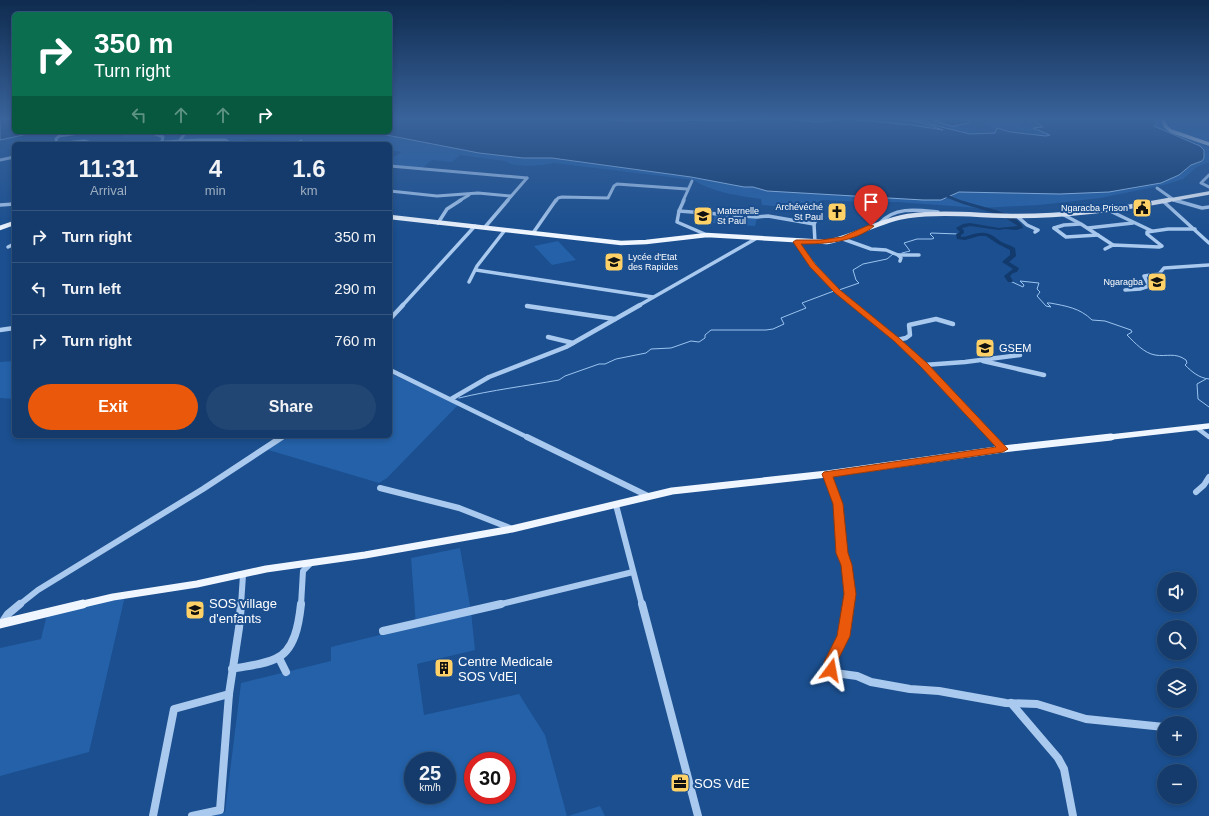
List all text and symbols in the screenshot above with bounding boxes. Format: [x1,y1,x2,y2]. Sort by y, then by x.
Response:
icon: right [28,28,80,80]
text: 350 m [94,28,173,59]
text: Turn right [94,61,170,81]
icon: left [128,104,150,126]
icon: ahead [170,104,192,126]
icon: ahead [212,104,234,126]
icon: right [254,104,276,126]
text: 11:31 [78,155,138,182]
text: 4 [209,155,222,182]
text: 1.6 [292,155,326,182]
text: Arrival [90,183,127,198]
text: min [205,183,226,198]
text: km [300,183,318,198]
pin [854,185,888,226]
icon: arrive [860,191,882,213]
public building icon: Ngaracba Prison [1131,197,1153,219]
church icon: Archévéché St Paul [826,201,848,223]
place label: Archévéché St Paul [775,202,823,222]
place label: Ngaracba Prison [1061,203,1128,213]
school or university icon: Maternelle St Paul [692,205,714,227]
place label: Maternelle St Paul [717,206,759,226]
icon: right [28,226,50,248]
text: Turn right [62,228,132,245]
text: 350 m [334,228,376,245]
school or university icon: Lycée d'Etat des Rapides [603,251,625,273]
place label: Lycée d'Etat des Rapides [628,252,679,272]
school or university icon: Ngaragba [1146,271,1168,293]
place label: Ngaragba [1103,277,1143,287]
icon: left [28,278,50,300]
text: Turn left [62,280,121,297]
text: 290 m [334,280,376,297]
icon: right [28,330,50,352]
text: Turn right [62,332,132,349]
text: 760 m [334,332,376,349]
school or university icon: GSEM [974,337,996,359]
place label: GSEM [999,342,1031,354]
button: Exit [28,384,198,430]
button: Share [206,384,376,430]
map controls [1157,572,1197,804]
button: sound [1157,572,1197,612]
place label: SOS village d'enfants [209,596,277,626]
school or university icon: SOS village d'enfants [184,599,206,621]
button: search [1157,620,1197,660]
position arrow [810,649,852,691]
place label: Centre Medicale SOS VdE| [458,654,553,684]
building icon: Centre Medicale SOS VdE| [433,657,455,679]
button: layers [1157,668,1197,708]
button: + [1157,716,1197,756]
speed limit sign: 30 [464,752,516,804]
text: 25 [419,762,441,784]
button: − [1157,764,1197,804]
office icon: SOS VdE [669,772,691,794]
place label: SOS VdE [694,776,750,791]
text: km/h [419,782,441,793]

